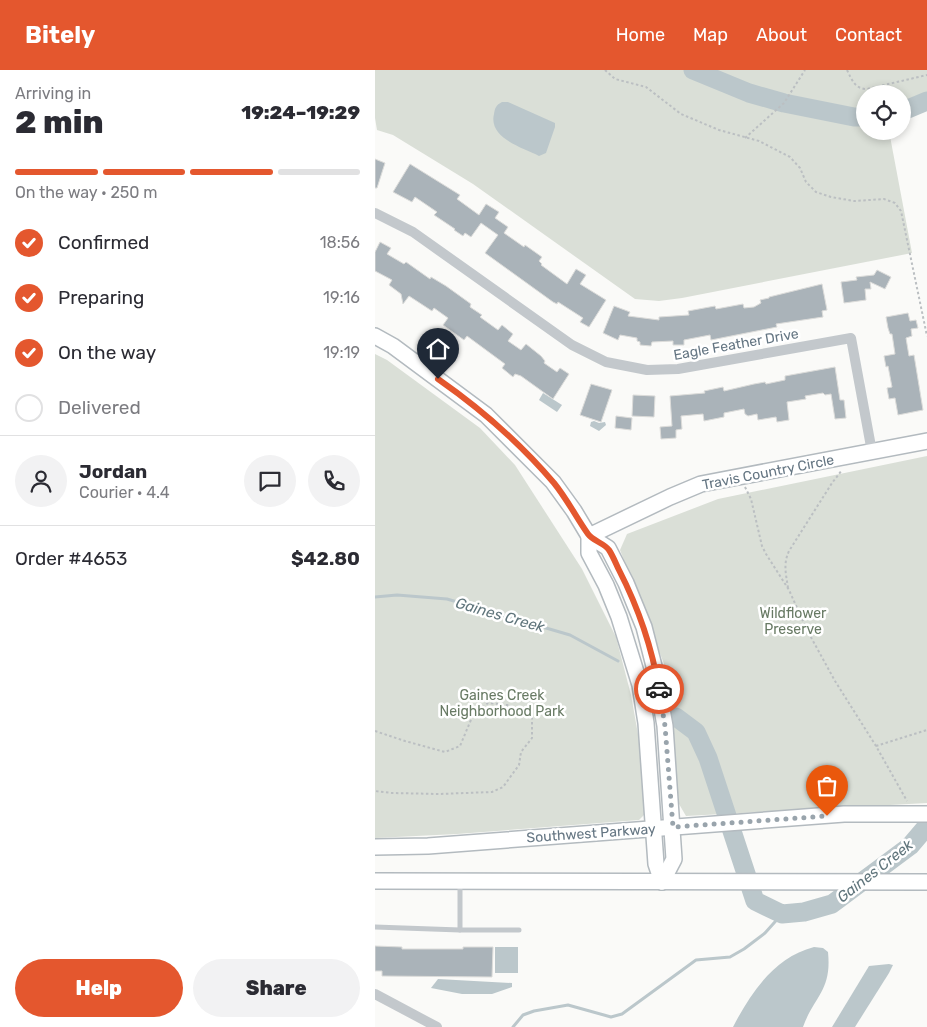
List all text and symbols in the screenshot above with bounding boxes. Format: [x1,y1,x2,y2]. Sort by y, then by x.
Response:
text: Bitely [25,21,95,49]
text: Home [616,24,665,46]
text: Map [693,24,728,46]
text: About [756,24,807,46]
text: Contact [835,24,902,46]
text: Arriving in [15,84,91,103]
map controls [856,85,911,140]
button: locate [856,85,911,140]
text: 19:24–19:29 [241,101,360,124]
text: 2 min [15,103,104,141]
text: On the way · 250 m [15,183,158,202]
icon: check [15,229,43,257]
text: Confirmed [58,231,149,254]
text: 18:56 [320,233,360,252]
icon: check [15,284,43,312]
text: Preparing [58,286,144,309]
text: 19:16 [323,288,360,307]
street label: Eagle Feather Drive [672,325,800,364]
pin [417,328,459,379]
icon: home [424,335,452,363]
icon: check [15,339,43,367]
text: On the way [58,341,156,364]
text: 19:19 [323,343,360,362]
text: Delivered [58,396,141,419]
street label: Travis Country Circle [701,451,836,494]
button: person [15,455,67,507]
button: chat [244,455,296,507]
button: phone [308,455,360,507]
text: Jordan [79,460,147,483]
text: Courier · 4.4 [79,483,170,502]
text: Order #4653 [15,547,127,570]
text: $42.80 [291,547,360,570]
water label: Gaines Creek [453,594,547,636]
park label: Wildflower Preserve [760,605,827,638]
courier [634,664,684,714]
icon: car [645,675,673,703]
park label: Gaines Creek Neighborhood Park [439,687,565,720]
pin [806,765,848,816]
icon: bag [813,772,841,800]
street label: Southwest Parkway [526,820,656,846]
water label: Gaines Creek [833,836,917,906]
button: Help [15,959,183,1017]
button: Share [193,959,360,1017]

